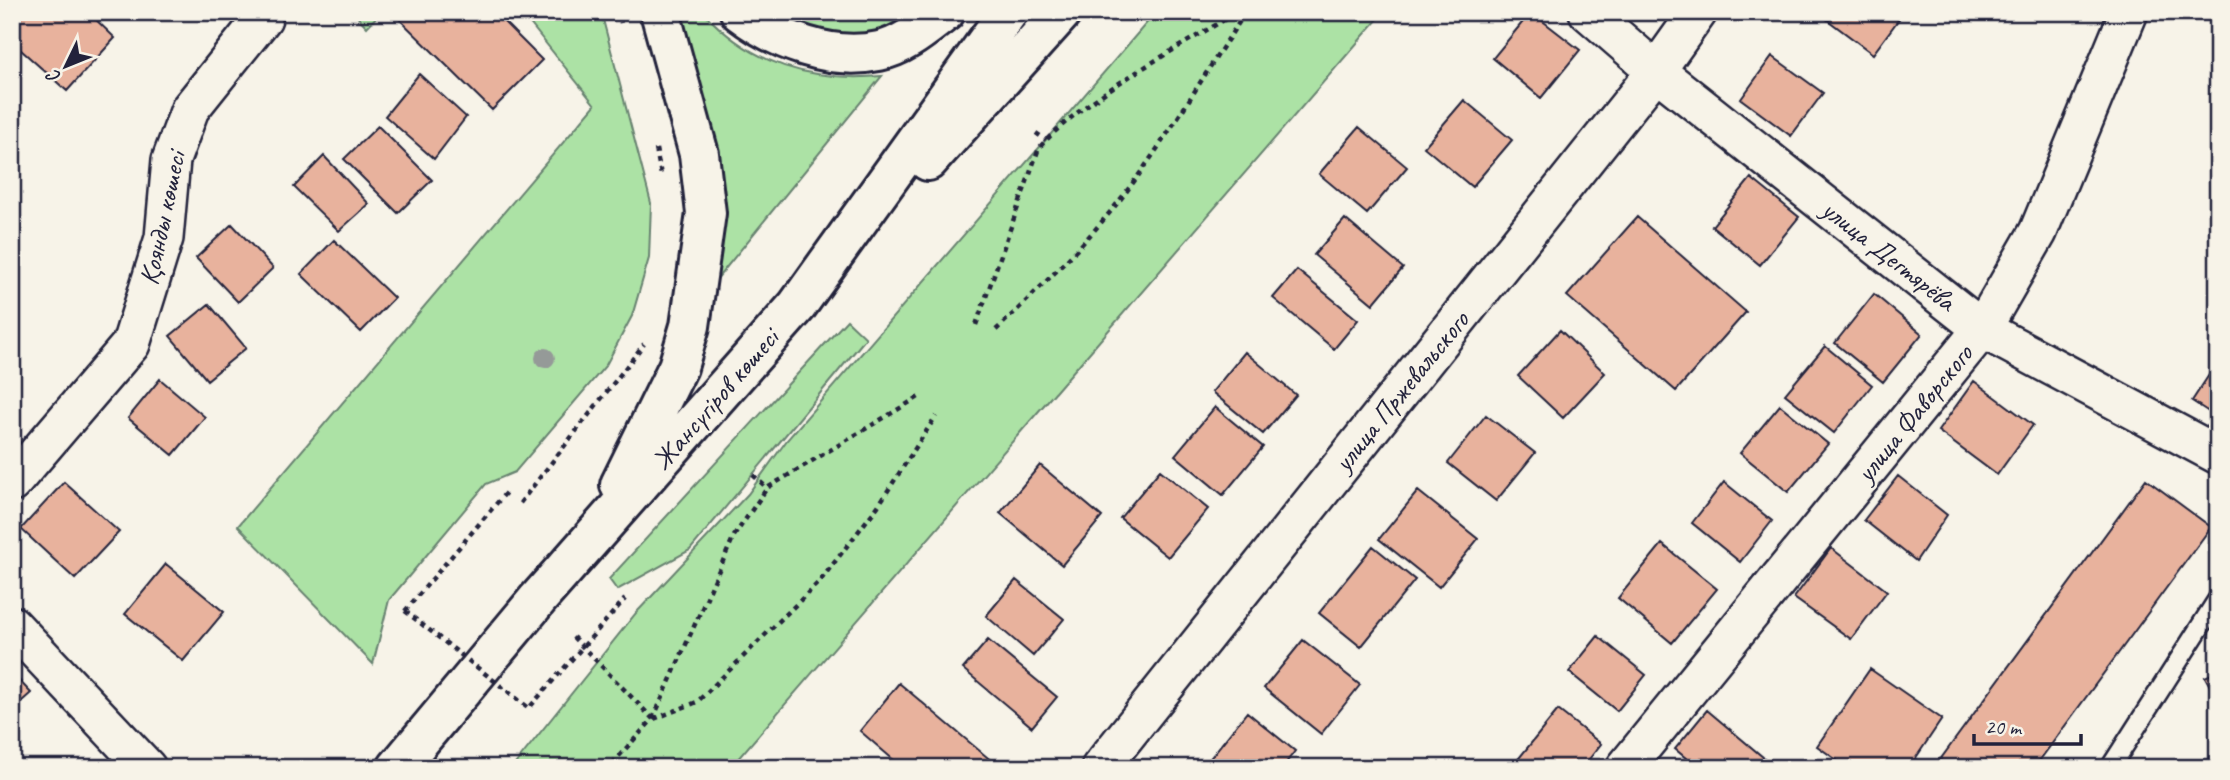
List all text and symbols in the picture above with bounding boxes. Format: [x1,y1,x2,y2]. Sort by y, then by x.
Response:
north arrow [32,32,102,102]
text: С [41,63,66,89]
street label: Қоянды көшесі [131,144,194,288]
street label: улица Дегтярёва [1813,191,1964,319]
street label: улица Пржевальского [1324,302,1478,480]
street label: Жансүгіров көшесі [644,318,788,477]
street label: улица Фаворского [1847,335,1982,491]
scale bar [1974,703,2081,747]
text: 20 m [1985,714,2023,740]

